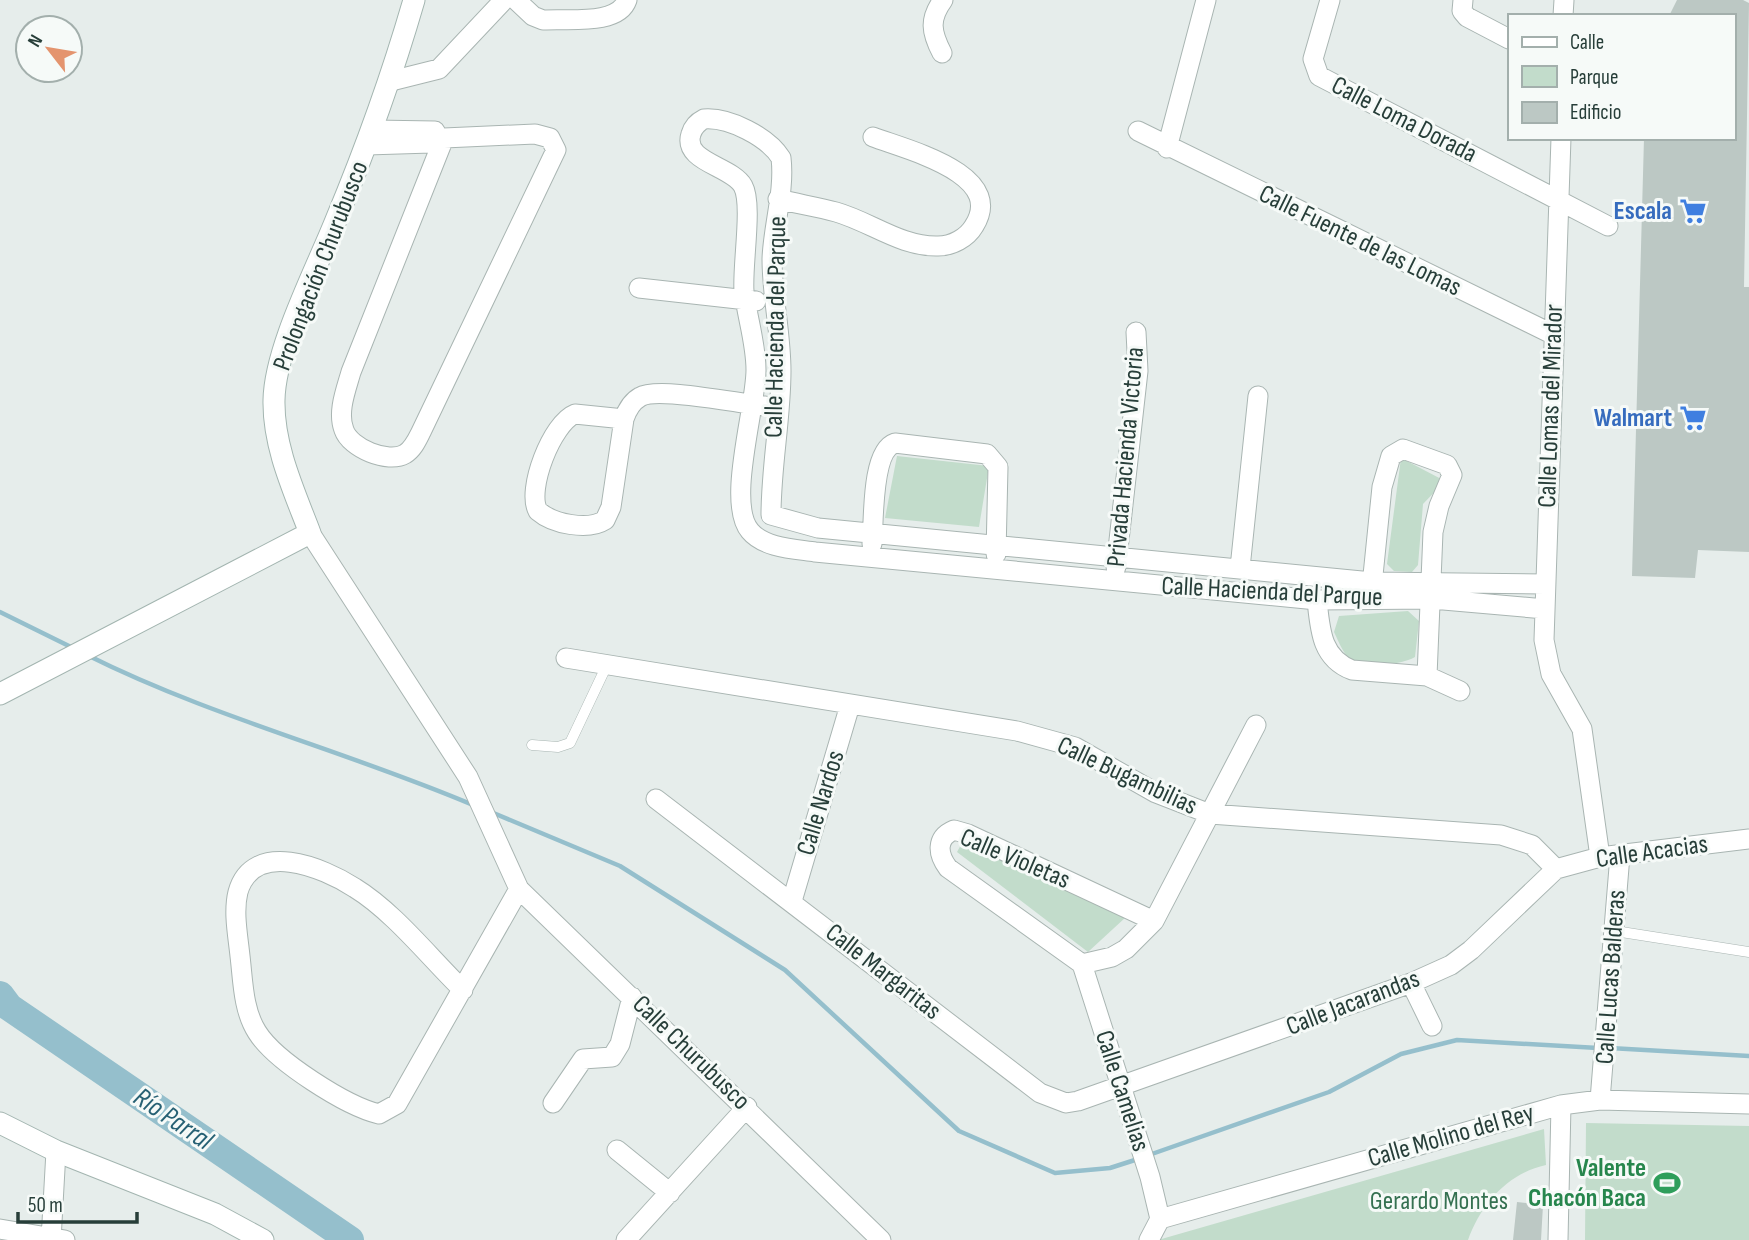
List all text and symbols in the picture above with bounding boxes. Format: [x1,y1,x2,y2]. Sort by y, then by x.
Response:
north arrow [14,14,84,84]
legend [1508,14,1735,140]
text: Calle [1570,30,1604,55]
text: N [23,31,48,51]
text: Parque [1570,65,1618,90]
street label: Calle Loma Dorada [1326,70,1482,170]
text: Edificio [1570,100,1621,125]
street label: Prolongación Churubusco [267,157,375,375]
street label: Calle Fuente de las Lomas [1254,179,1466,303]
place label: Escala [1613,196,1672,227]
supermarket icon: Escala [1678,196,1708,226]
street label: Calle Hacienda del Parque [759,216,793,438]
street label: Calle Lomas del Mirador [1532,303,1570,508]
street label: Privada Hacienda Victoria [1101,346,1151,568]
place label: Walmart [1594,403,1672,434]
supermarket icon: Walmart [1678,403,1708,433]
street label: Calle Hacienda del Parque [1161,571,1383,613]
street label: Calle Bugambilias [1052,730,1202,822]
street label: Calle Nardos [790,747,852,859]
street label: Calle Violetas [955,822,1075,896]
street label: Calle Acacias [1594,829,1710,875]
street label: Calle Lucas Balderas [1589,889,1633,1065]
street label: Calle Margaritas [819,917,947,1027]
street label: Calle Jacarandas [1282,963,1424,1043]
street label: Calle Churubusco [626,989,756,1117]
street label: Calle Camelias [1088,1027,1156,1155]
water label: Río Parral [127,1081,220,1158]
street label: Calle Molino del Rey [1364,1098,1538,1174]
place label: Valente Chacón Baca [1528,1153,1646,1214]
sports icon: Valente Chacón Baca [1652,1168,1682,1198]
scale bar [18,1180,136,1224]
park label: Gerardo Montes [1370,1186,1508,1217]
text: 50 m [28,1193,63,1218]

